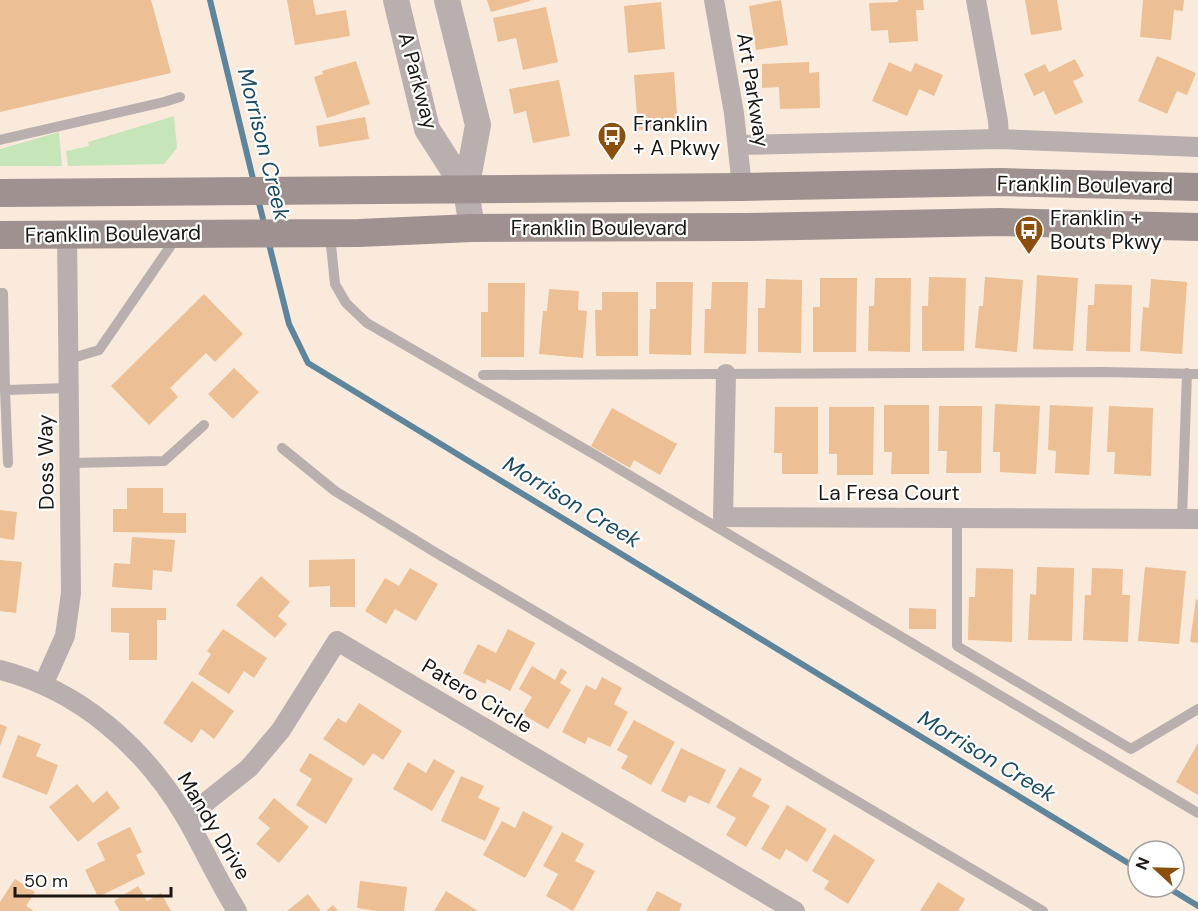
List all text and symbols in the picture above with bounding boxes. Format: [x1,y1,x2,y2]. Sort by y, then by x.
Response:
street label: A Parkway [392,29,444,133]
street label: Art Parkway [730,31,776,150]
water label: Morrison Creek [231,65,297,224]
place label: Franklin + A Pkwy [633,110,720,162]
bus stop icon: Franklin + A Pkwy [596,120,628,162]
street label: Franklin Boulevard [997,169,1173,201]
place label: Franklin + Bouts Pkwy [1050,204,1162,256]
street label: Franklin Boulevard [511,214,687,242]
bus stop icon: Franklin + Bouts Pkwy [1013,214,1045,256]
street label: Franklin Boulevard [25,218,201,250]
street label: Doss Way [31,414,61,510]
water label: Morrison Creek [498,449,647,555]
street label: La Fresa Court [818,479,960,507]
street label: Patero Circle [417,652,537,740]
water label: Morrison Creek [913,703,1062,809]
street label: Mandy Drive [171,767,257,885]
north arrow [1126,839,1186,899]
text: N [1131,854,1154,873]
scale bar [15,860,171,898]
text: 50 m [24,869,68,893]

